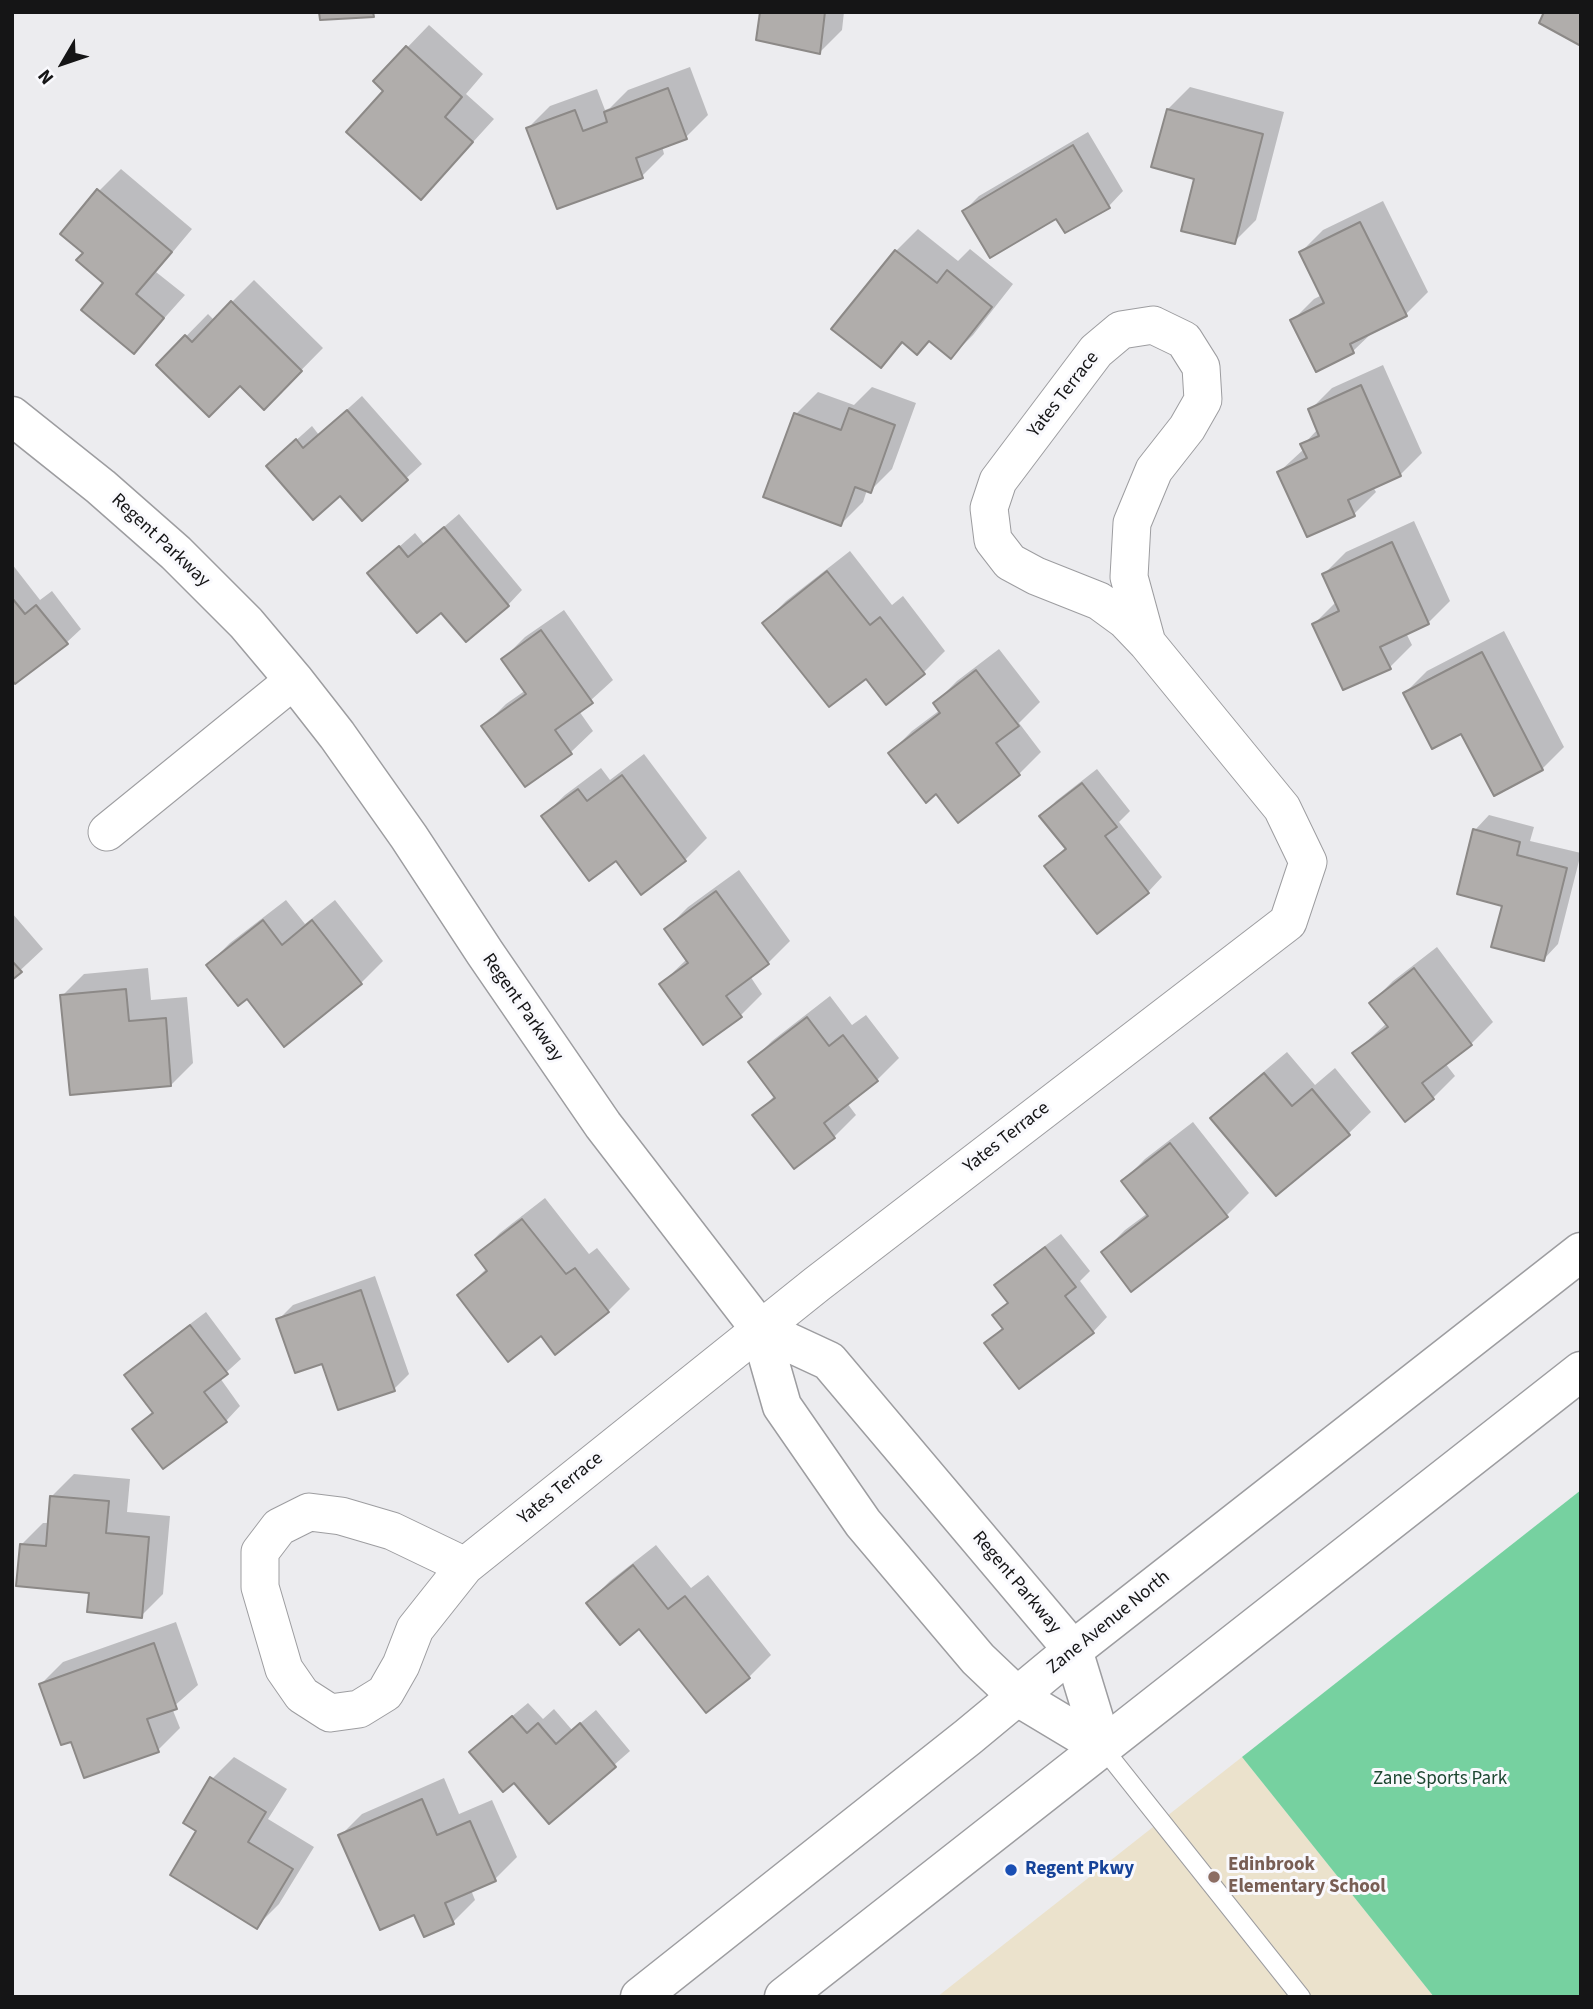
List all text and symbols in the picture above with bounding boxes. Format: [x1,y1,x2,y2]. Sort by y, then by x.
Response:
north arrow [28,28,98,98]
text: N [32,63,61,90]
street label: Yates Terrace [1023,347,1105,443]
street label: Regent Parkway [106,489,214,593]
street label: Regent Parkway [476,950,568,1066]
street label: Yates Terrace [959,1097,1055,1179]
street label: Yates Terrace [514,1448,608,1530]
street label: Regent Parkway [967,1527,1065,1639]
street label: Zane Avenue North [1043,1566,1175,1680]
park label: Zane Sports Park [1373,1769,1507,1791]
place label: Edinbrook Elementary School [1228,1855,1386,1899]
place label: Regent Pkwy [1025,1859,1134,1881]
marker: Regent Pkwy [1003,1862,1019,1878]
marker: Edinbrook Elementary School [1206,1869,1222,1885]

